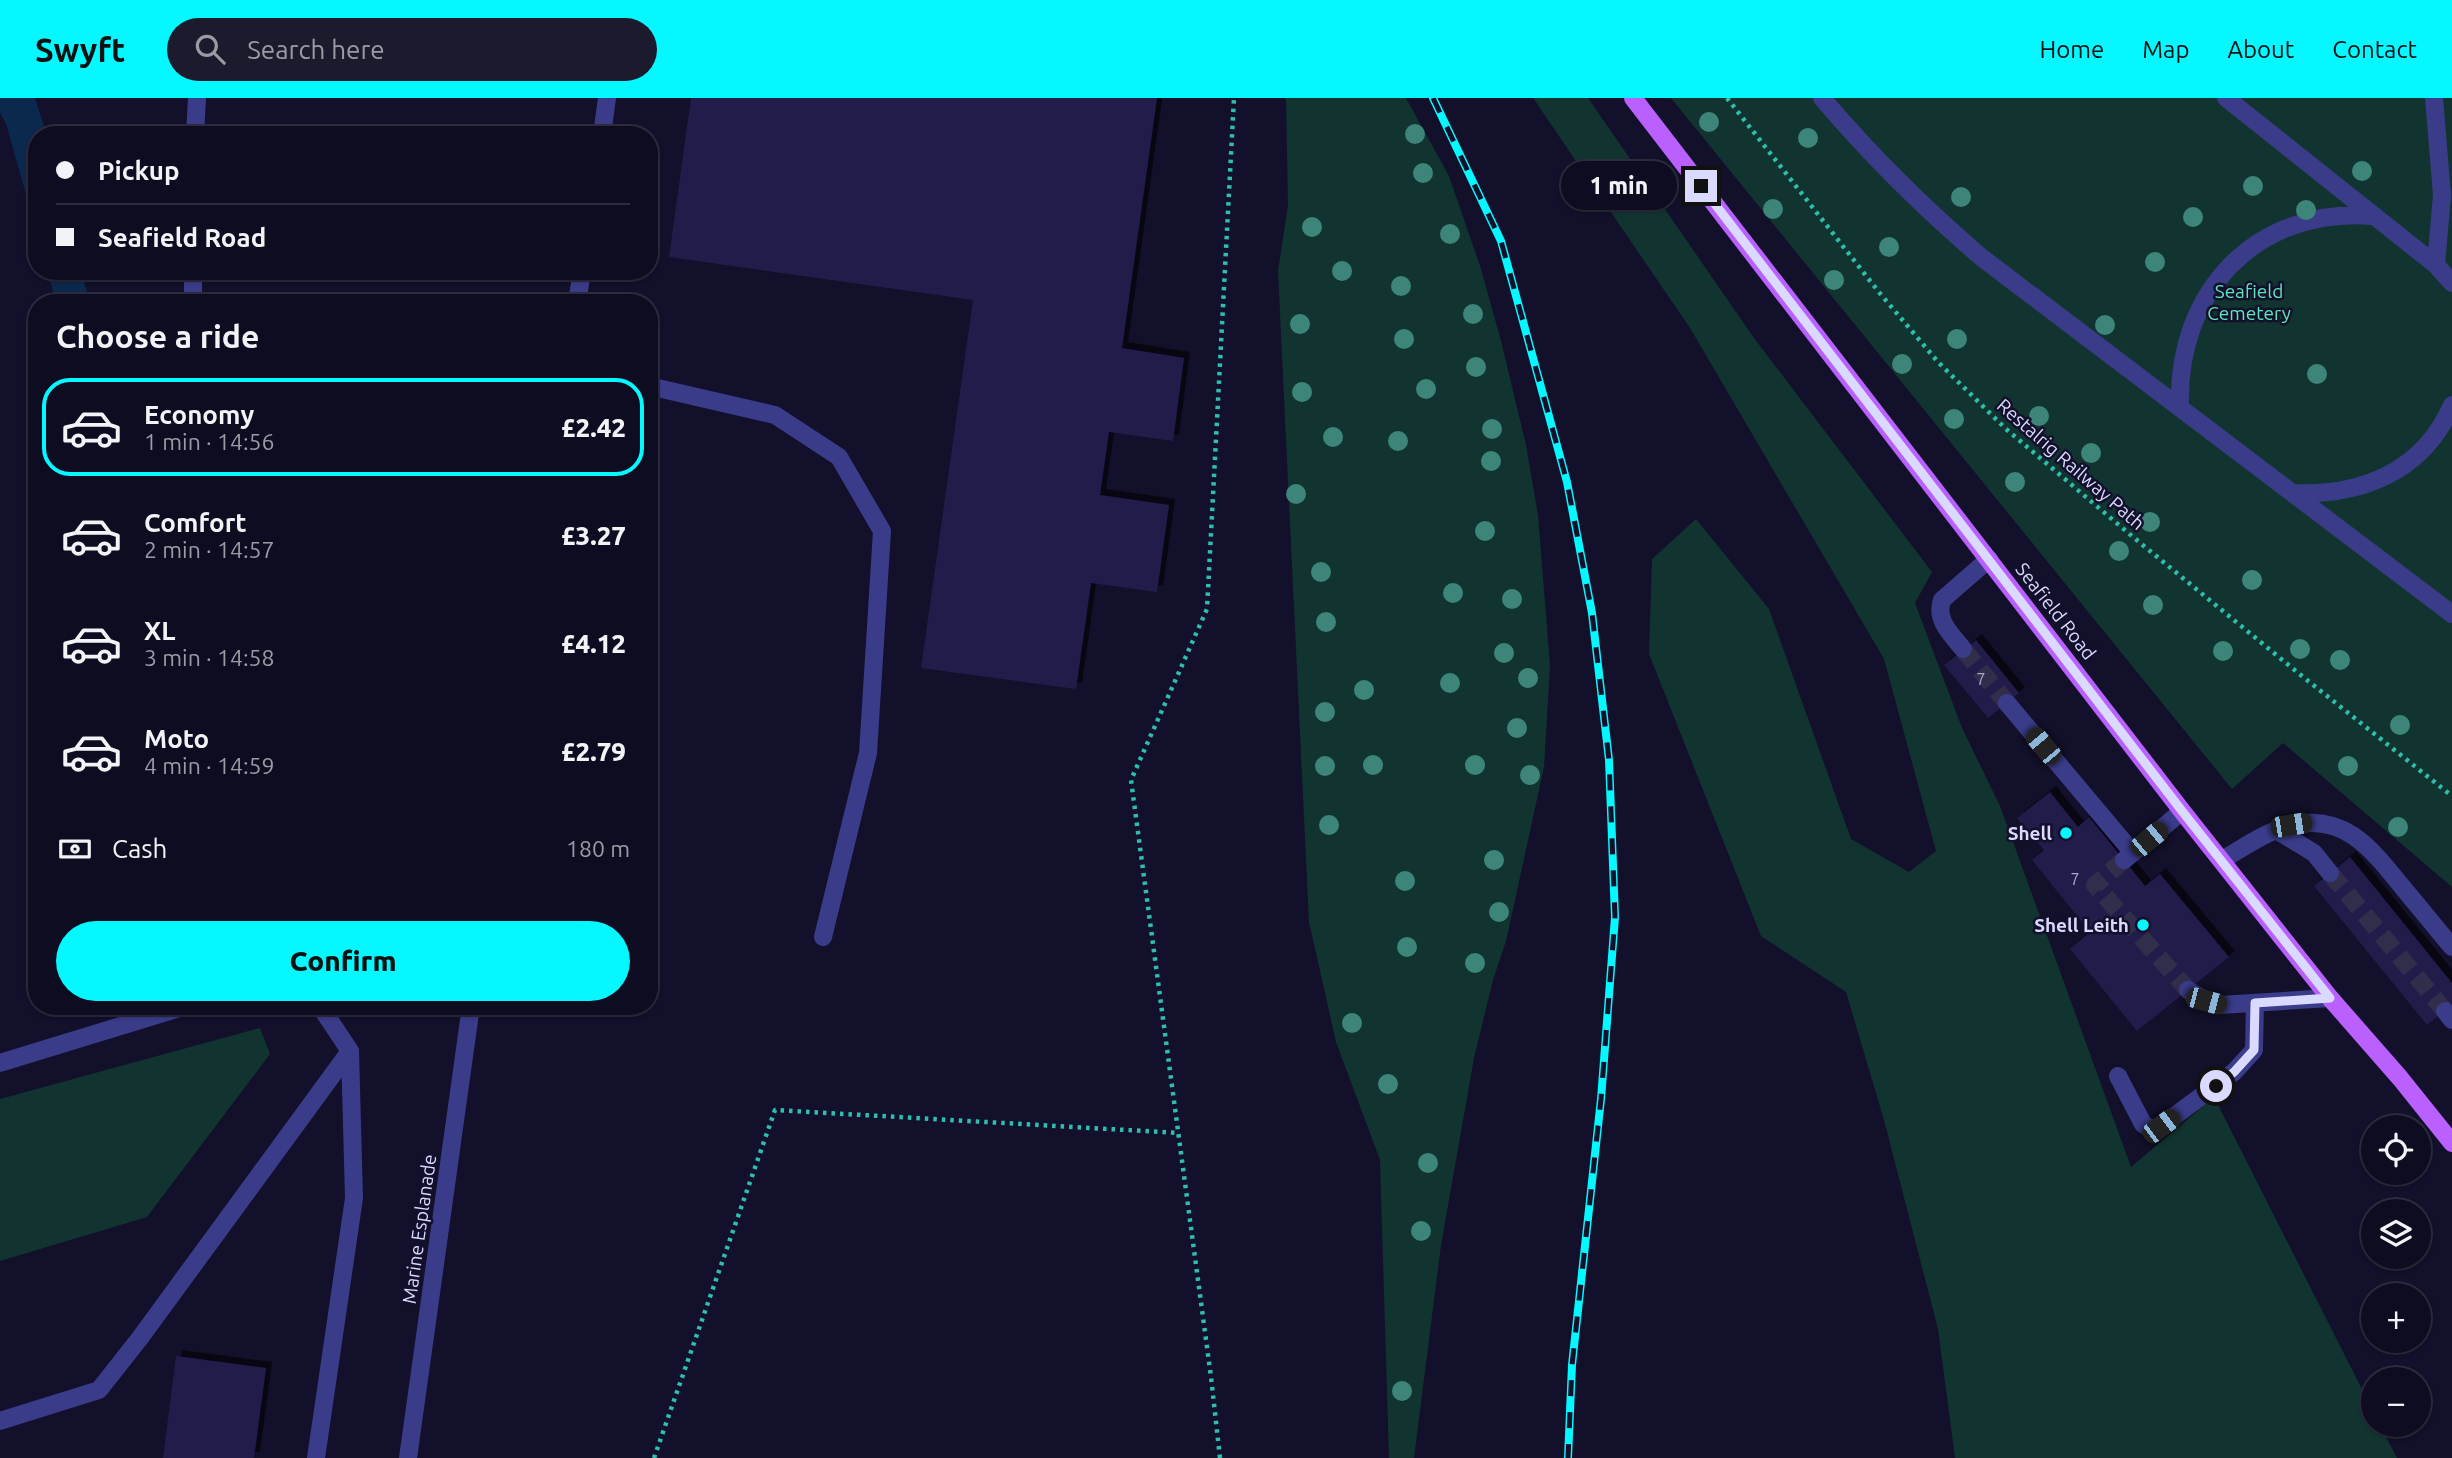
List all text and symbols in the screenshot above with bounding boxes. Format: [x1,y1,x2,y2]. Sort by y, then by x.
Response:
search box [167,18,657,81]
icon: search [191,30,229,68]
text: Swyft [35,31,125,68]
text: Search here [247,35,385,64]
text: Home [2039,36,2104,63]
text: Map [2142,36,2189,63]
text: About [2227,36,2294,63]
text: Contact [2332,36,2417,63]
text: Pickup [98,156,180,185]
callout: 1 min [1561,162,1676,210]
route end [1685,170,1717,202]
text: 1 min [1590,173,1648,198]
text: Seafield Road [98,223,266,252]
park label: Seafield Cemetery [2207,280,2291,324]
text: Choose a ride [56,318,259,354]
street label: Restalrig Railway Path [1993,394,2149,534]
icon: car [60,396,123,459]
text: Economy [144,400,254,429]
text: £2.42 [561,413,626,442]
text: 1 min · 14:56 [144,429,275,454]
icon: car [60,504,123,567]
text: Comfort [144,508,247,537]
text: £3.27 [561,521,626,550]
text: 2 min · 14:57 [144,537,275,562]
street label: Seafield Road [2011,558,2101,664]
icon: car [60,612,123,675]
text: XL [144,616,175,645]
text: £4.12 [561,629,626,658]
text: 3 min · 14:58 [144,645,275,670]
house number: 7 [1976,670,1986,688]
icon: car [60,720,123,783]
car [2022,723,2065,769]
text: Moto [144,724,209,753]
text: £2.79 [561,737,626,766]
text: 4 min · 14:59 [144,753,275,778]
car [2269,811,2314,839]
car [2127,817,2172,861]
place label: Shell [2008,822,2052,844]
marker: Shell [2058,825,2074,841]
icon: cash [56,830,94,868]
text: Cash [112,834,167,863]
text: 180 m [566,836,630,861]
house number: 7 [2070,870,2080,888]
place label: Shell Leith [2034,914,2129,936]
marker: Shell Leith [2135,917,2151,933]
button: Confirm [56,921,630,1001]
car [2183,985,2230,1017]
route start [2200,1070,2232,1102]
car [2138,1105,2185,1147]
map controls [2361,1115,2431,1437]
button: locate [2361,1115,2431,1185]
street label: Marine Esplanade [398,1153,440,1305]
button: layers [2361,1199,2431,1269]
button: + [2361,1283,2431,1353]
button: − [2361,1367,2431,1437]

